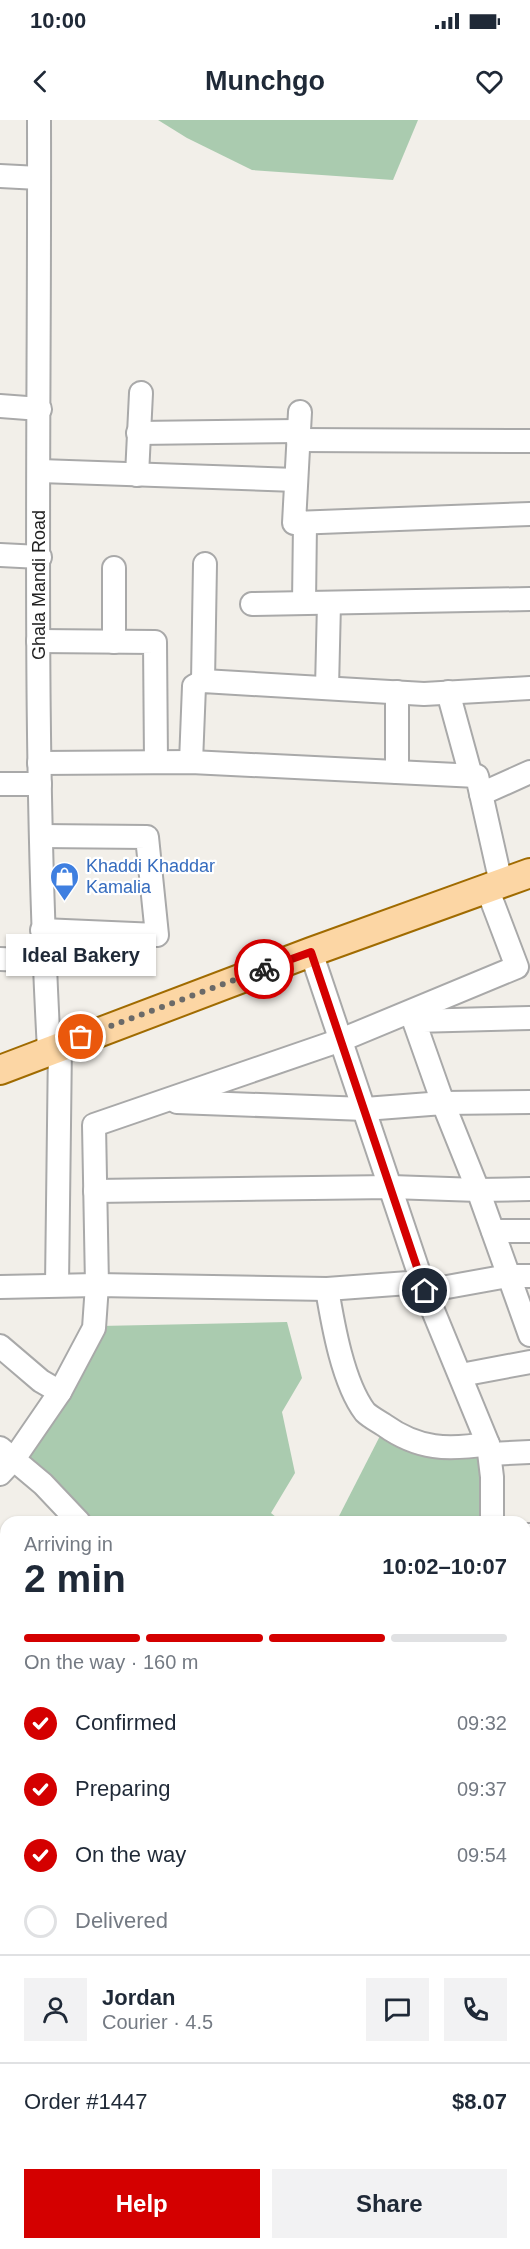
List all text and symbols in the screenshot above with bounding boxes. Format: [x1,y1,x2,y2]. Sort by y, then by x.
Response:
text: 10:00 [30,8,86,33]
icon: back [24,65,57,98]
icon: heart [473,65,506,98]
text: Munchgo [205,66,325,96]
street label: Ghala Mandi Road [29,510,49,660]
place label: Khaddi Khaddar Kamalia [86,856,215,897]
shop icon: Khaddi Khaddar Kamalia [49,860,81,902]
callout: Ideal Bakery [6,935,156,977]
courier [234,939,294,999]
text: Ideal Bakery [22,944,140,966]
icon: bike [248,953,281,986]
pin [55,1011,106,1062]
icon: bag [64,1020,97,1053]
pin [399,1265,450,1316]
icon: home [408,1274,441,1307]
text: Arriving in [24,1533,113,1555]
text: 10:02–10:07 [382,1554,507,1579]
text: 2 min [24,1557,126,1600]
text: On the way · 160 m [24,1651,199,1673]
icon: check [24,1707,57,1740]
text: Confirmed [75,1710,176,1735]
text: 09:32 [457,1712,507,1734]
icon: check [24,1773,57,1806]
text: Preparing [75,1776,170,1801]
text: 09:37 [457,1778,507,1800]
icon: check [24,1839,57,1872]
text: On the way [75,1842,186,1867]
text: 09:54 [457,1844,507,1866]
text: Delivered [75,1908,168,1933]
button: person [24,1978,87,2041]
button: chat [366,1978,429,2041]
button: phone [444,1978,507,2041]
text: Jordan [102,1985,175,2010]
text: Courier · 4.5 [102,2011,213,2033]
text: Order #1447 [24,2089,148,2114]
text: $8.07 [452,2089,507,2114]
button: Help [24,2169,260,2238]
button: Share [272,2169,507,2238]

